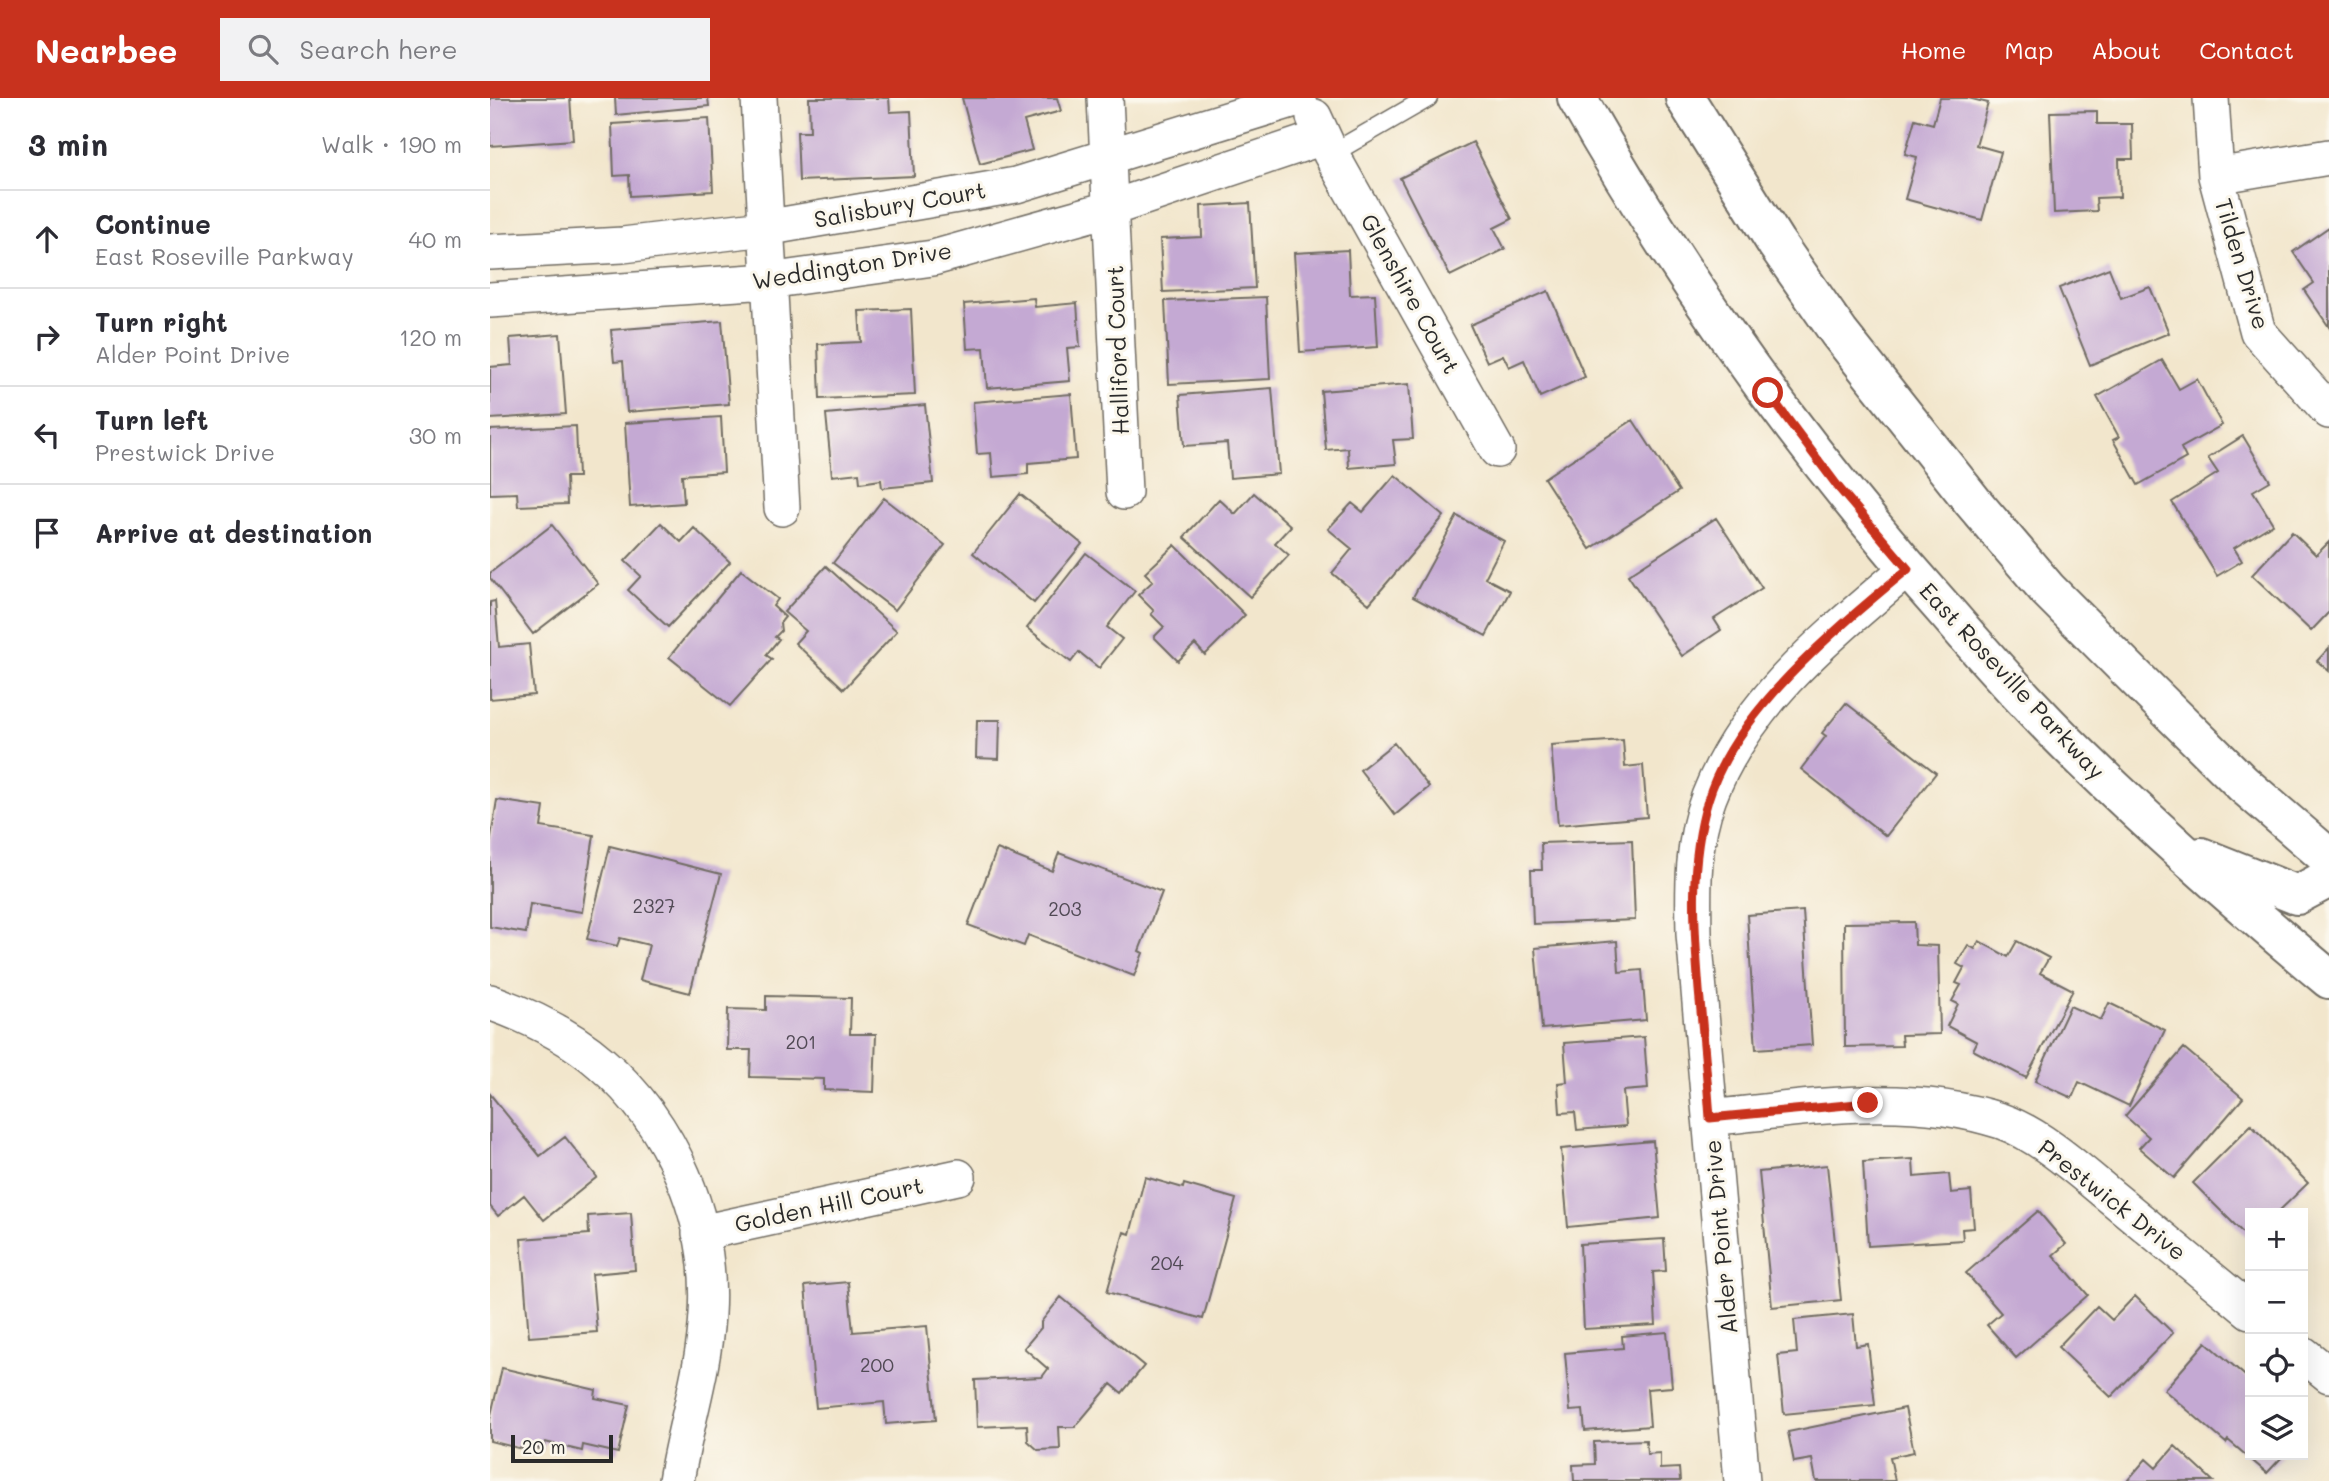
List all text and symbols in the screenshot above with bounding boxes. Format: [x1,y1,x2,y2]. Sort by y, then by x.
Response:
search box [220,18,710,81]
text: Nearbee [35,28,178,71]
icon: search [244,30,282,68]
text: Search here [300,32,458,66]
text: Home [1901,34,1966,65]
text: Map [2004,34,2053,65]
text: About [2091,34,2161,65]
text: Contact [2199,34,2294,65]
text: 3 min [28,124,108,164]
text: Walk · 190 m [321,129,462,159]
street label: Salisbury Court [812,174,988,234]
street label: Tilden Drive [2209,195,2277,333]
text: Continue [95,207,211,241]
street label: Glenshire Court [1355,208,1467,379]
icon: ahead [28,220,66,258]
text: 40 m [409,224,462,254]
street label: Weddington Drive [750,234,954,296]
text: East Roseville Parkway [95,241,354,271]
street label: Halliford Court [1099,265,1135,435]
text: Turn right [95,305,228,339]
icon: right [28,318,66,356]
text: 120 m [399,322,462,352]
text: Alder Point Drive [95,339,290,369]
route start [1752,377,1783,408]
text: Turn left [95,403,208,437]
icon: left [28,416,66,454]
text: 30 m [409,420,462,450]
text: Prestwick Drive [95,437,275,467]
icon: arrive [28,514,66,552]
text: Arrive at destination [95,516,372,550]
street label: East Roseville Parkway [1914,576,2112,785]
house number: 2327 [633,893,675,918]
house number: 203 [1048,896,1082,921]
house number: 201 [786,1029,816,1054]
route end [1852,1087,1883,1118]
street label: Prestwick Drive [2032,1132,2193,1266]
street label: Alder Point Drive [1697,1139,1743,1336]
street label: Golden Hill Court [732,1169,926,1239]
map controls [2245,1208,2308,1460]
button: + [2245,1208,2308,1271]
house number: 204 [1150,1250,1184,1275]
button: − [2245,1271,2308,1334]
button: locate [2245,1334,2308,1397]
house number: 200 [860,1352,894,1377]
button: layers [2245,1397,2308,1460]
scale bar [511,1432,612,1464]
text: 20 m [522,1434,566,1459]

